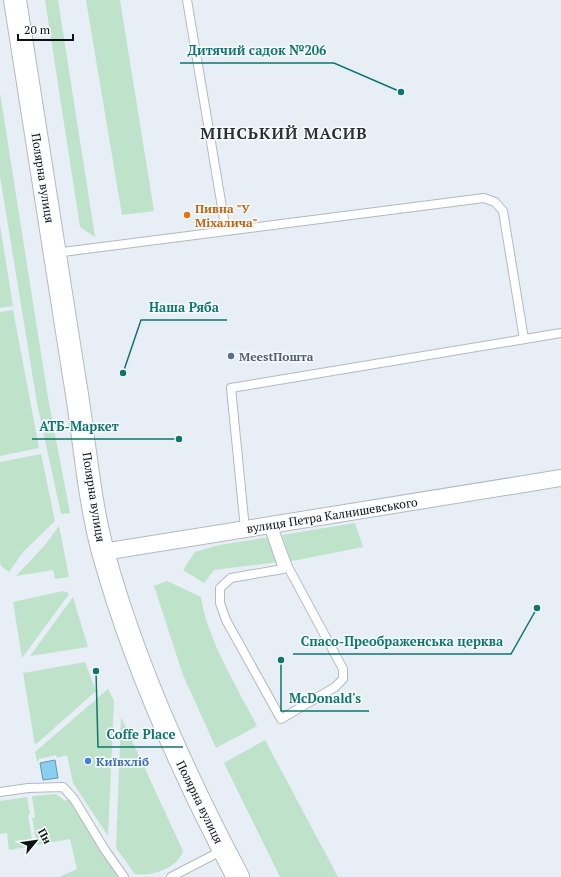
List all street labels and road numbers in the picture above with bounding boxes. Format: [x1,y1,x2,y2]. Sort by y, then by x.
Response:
street label: Полярна вулиця [29,132,57,224]
street label: Полярна вулиця [80,451,108,543]
street label: вулиця Петра Калнишевського [245,494,419,536]
street label: Полярна вулиця [173,758,227,846]

